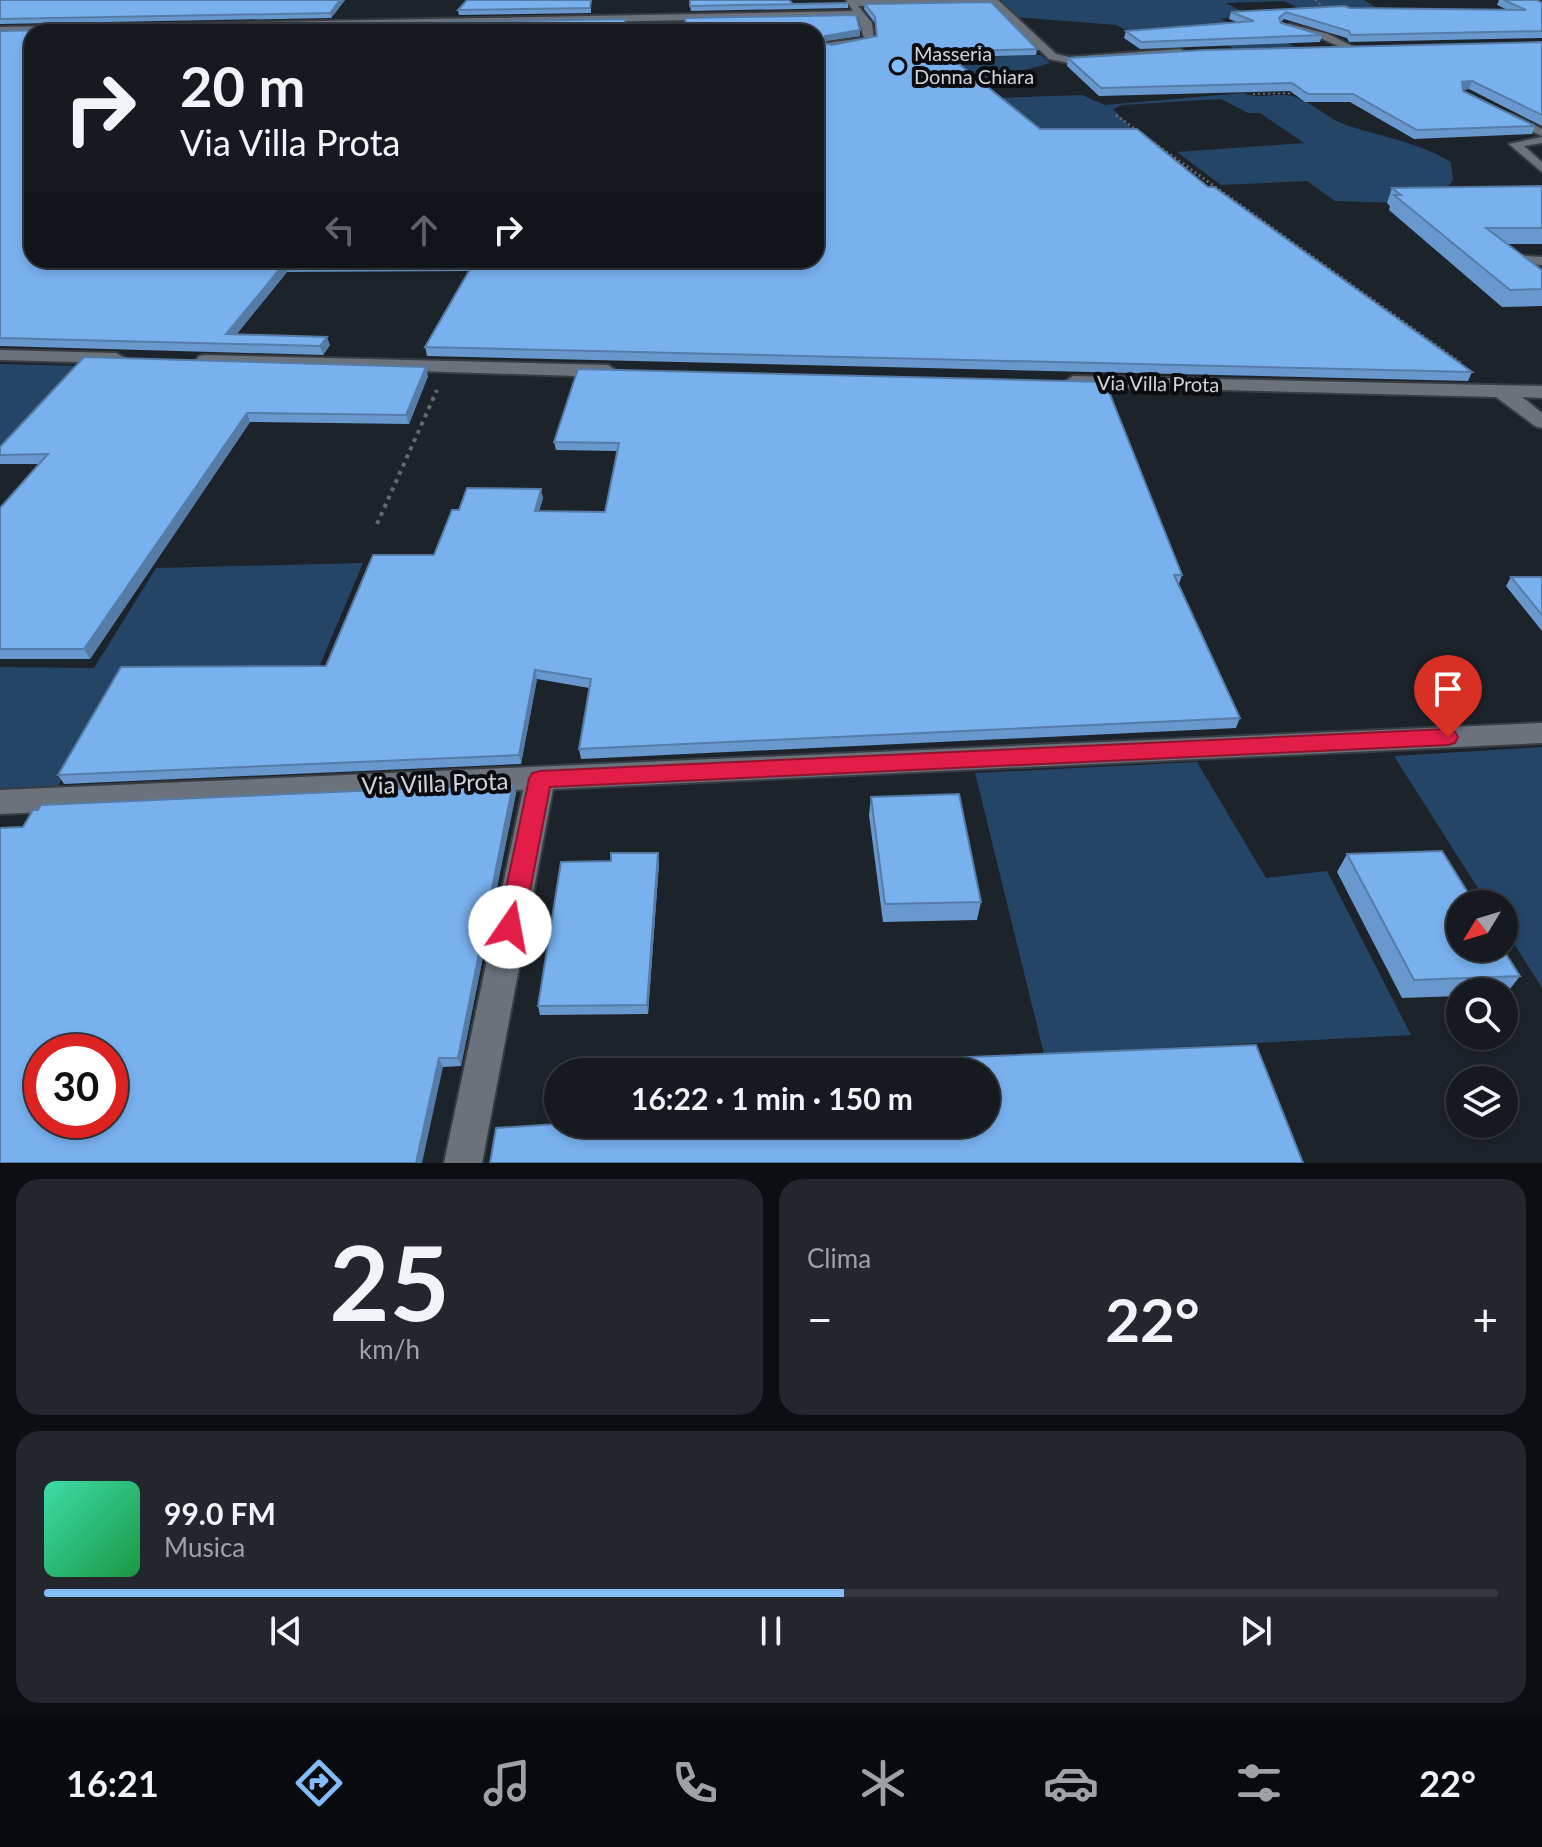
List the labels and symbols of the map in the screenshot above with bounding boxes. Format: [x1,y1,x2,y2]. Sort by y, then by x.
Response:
place label: Masseria Donna Chiara [914,41,1034,88]
marker: Masseria Donna Chiara [889,57,907,75]
street label: Via Villa Prota [1097,370,1219,396]
pin [1414,655,1482,737]
street label: Via Villa Prota [361,765,509,800]
position arrow [468,885,552,969]
north arrow [1446,890,1518,962]
speed limit sign: 30 [24,1034,128,1138]

